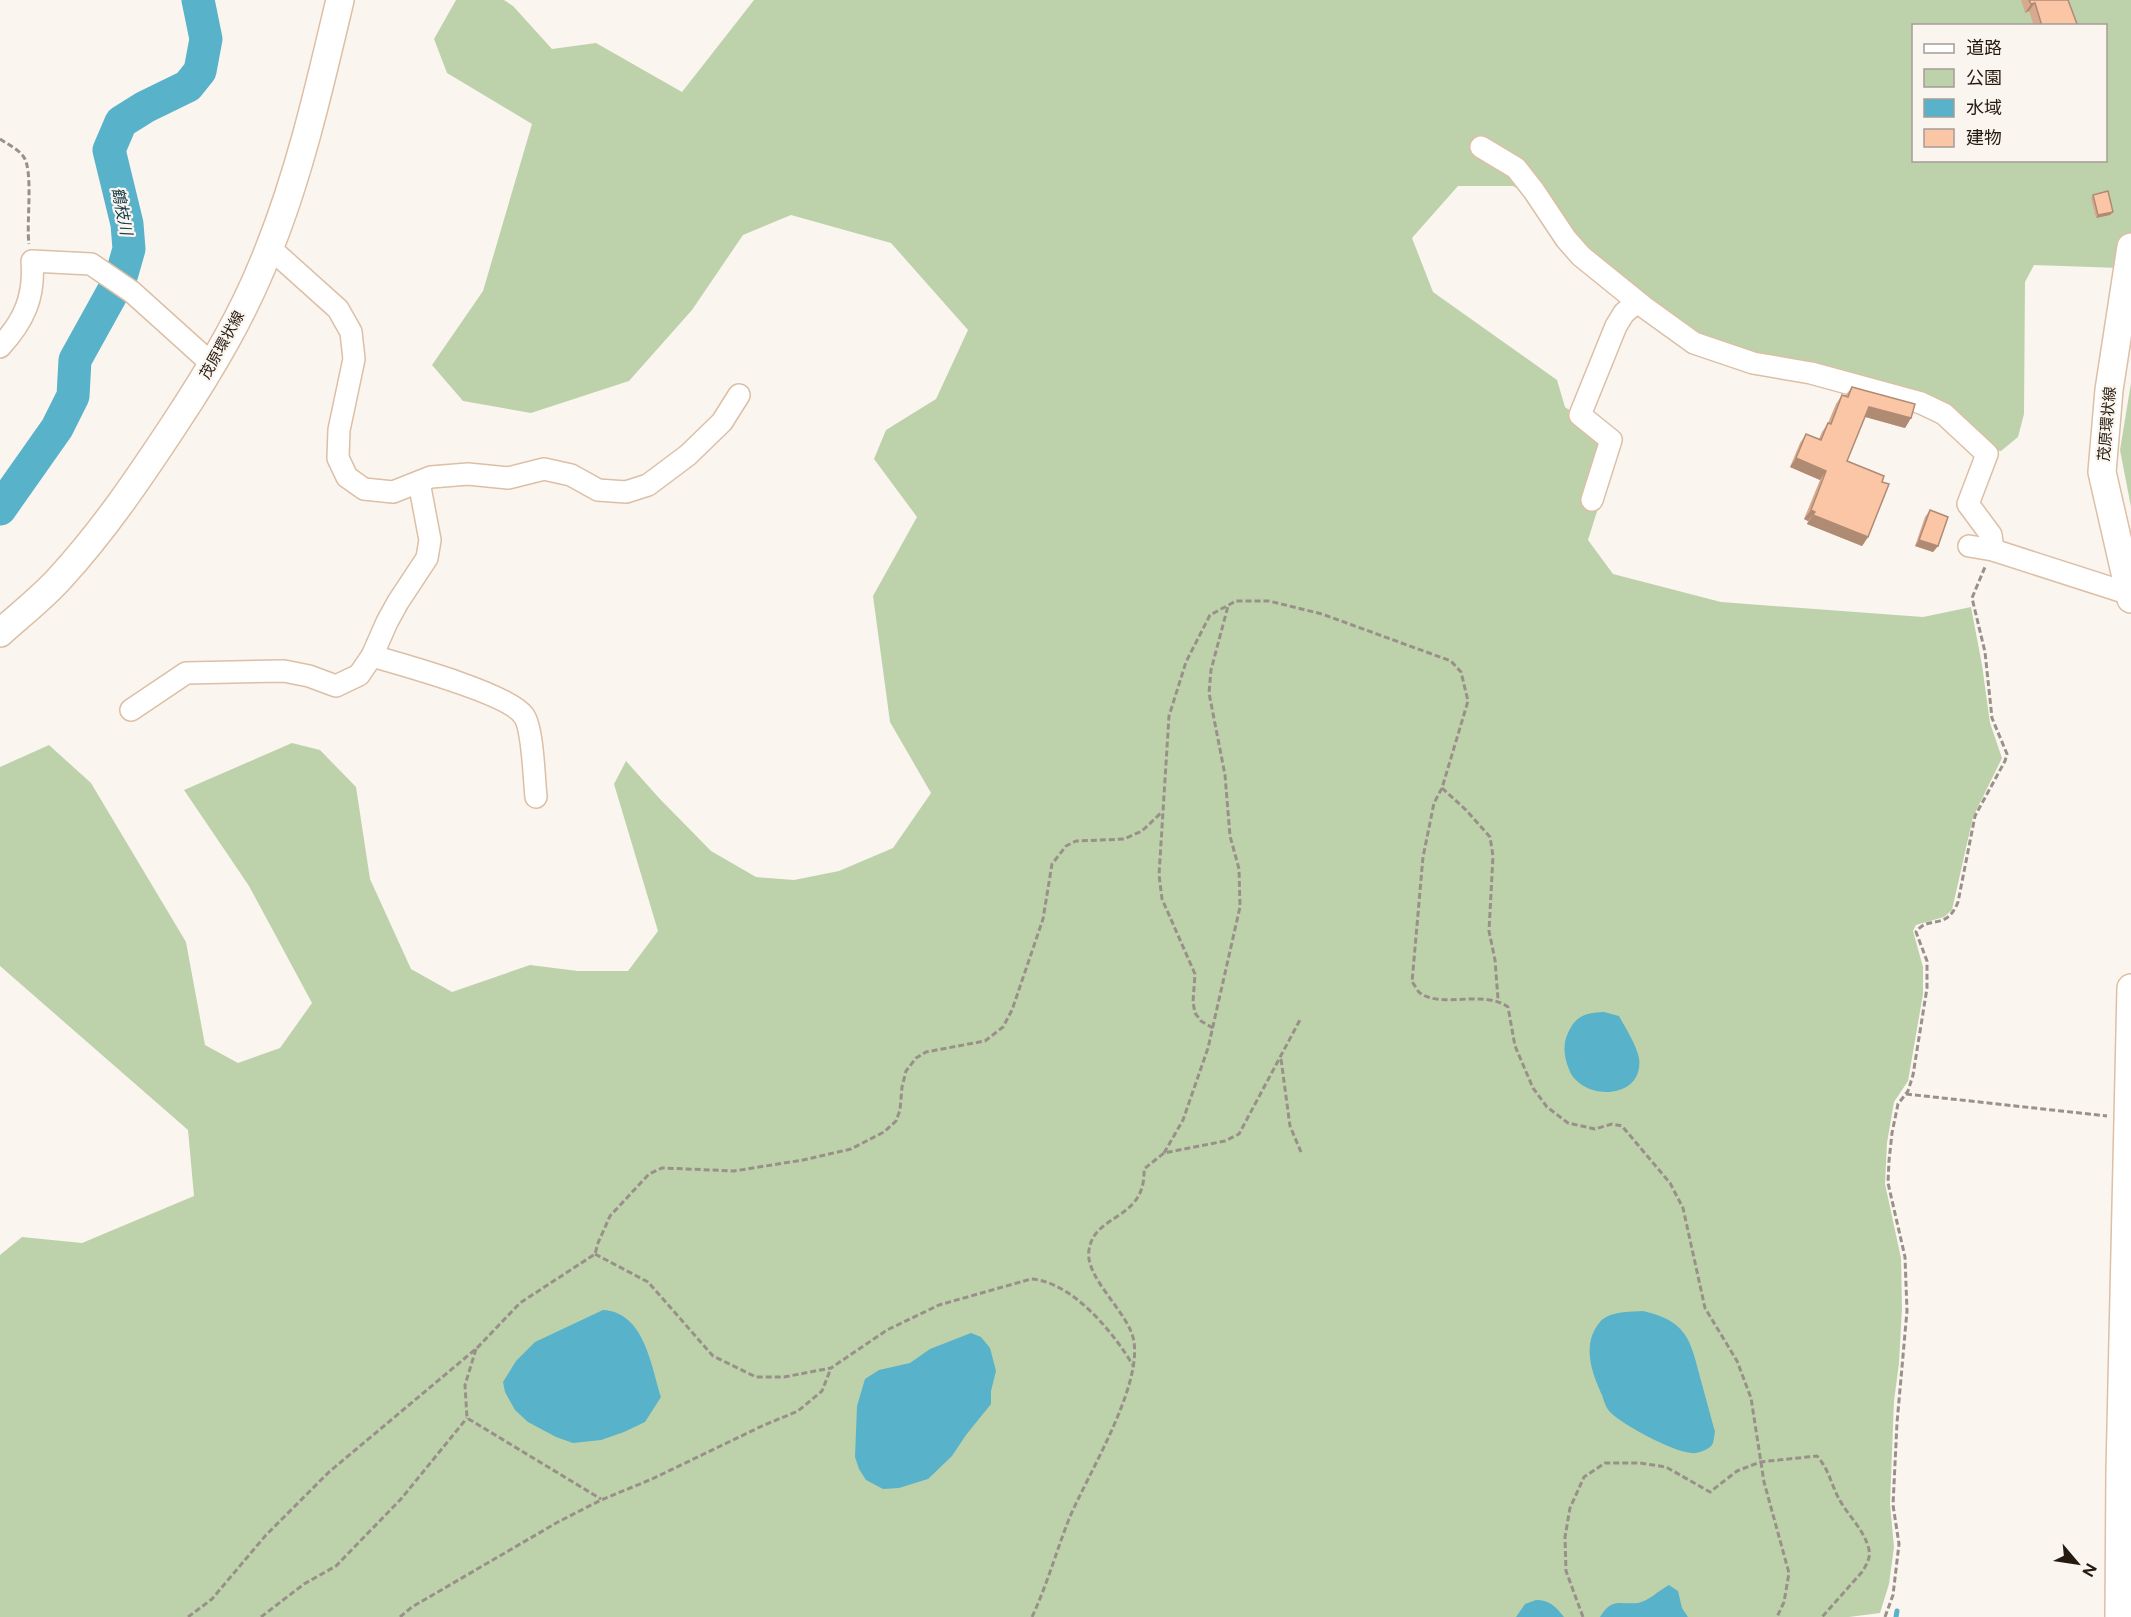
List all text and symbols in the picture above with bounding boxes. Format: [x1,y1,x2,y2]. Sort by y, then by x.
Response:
legend [1912,24,2107,162]
text: 道路 [1966,37,2002,59]
text: 公園 [1966,67,2002,89]
text: 水域 [1966,97,2002,119]
text: 建物 [1966,127,2002,149]
water label: 鶴枝川 [108,186,136,238]
street label: 茂原環状線 [196,308,248,382]
street label: 茂原環状線 [2095,386,2119,462]
north arrow [2047,1533,2107,1593]
text: N [2078,1560,2101,1580]

